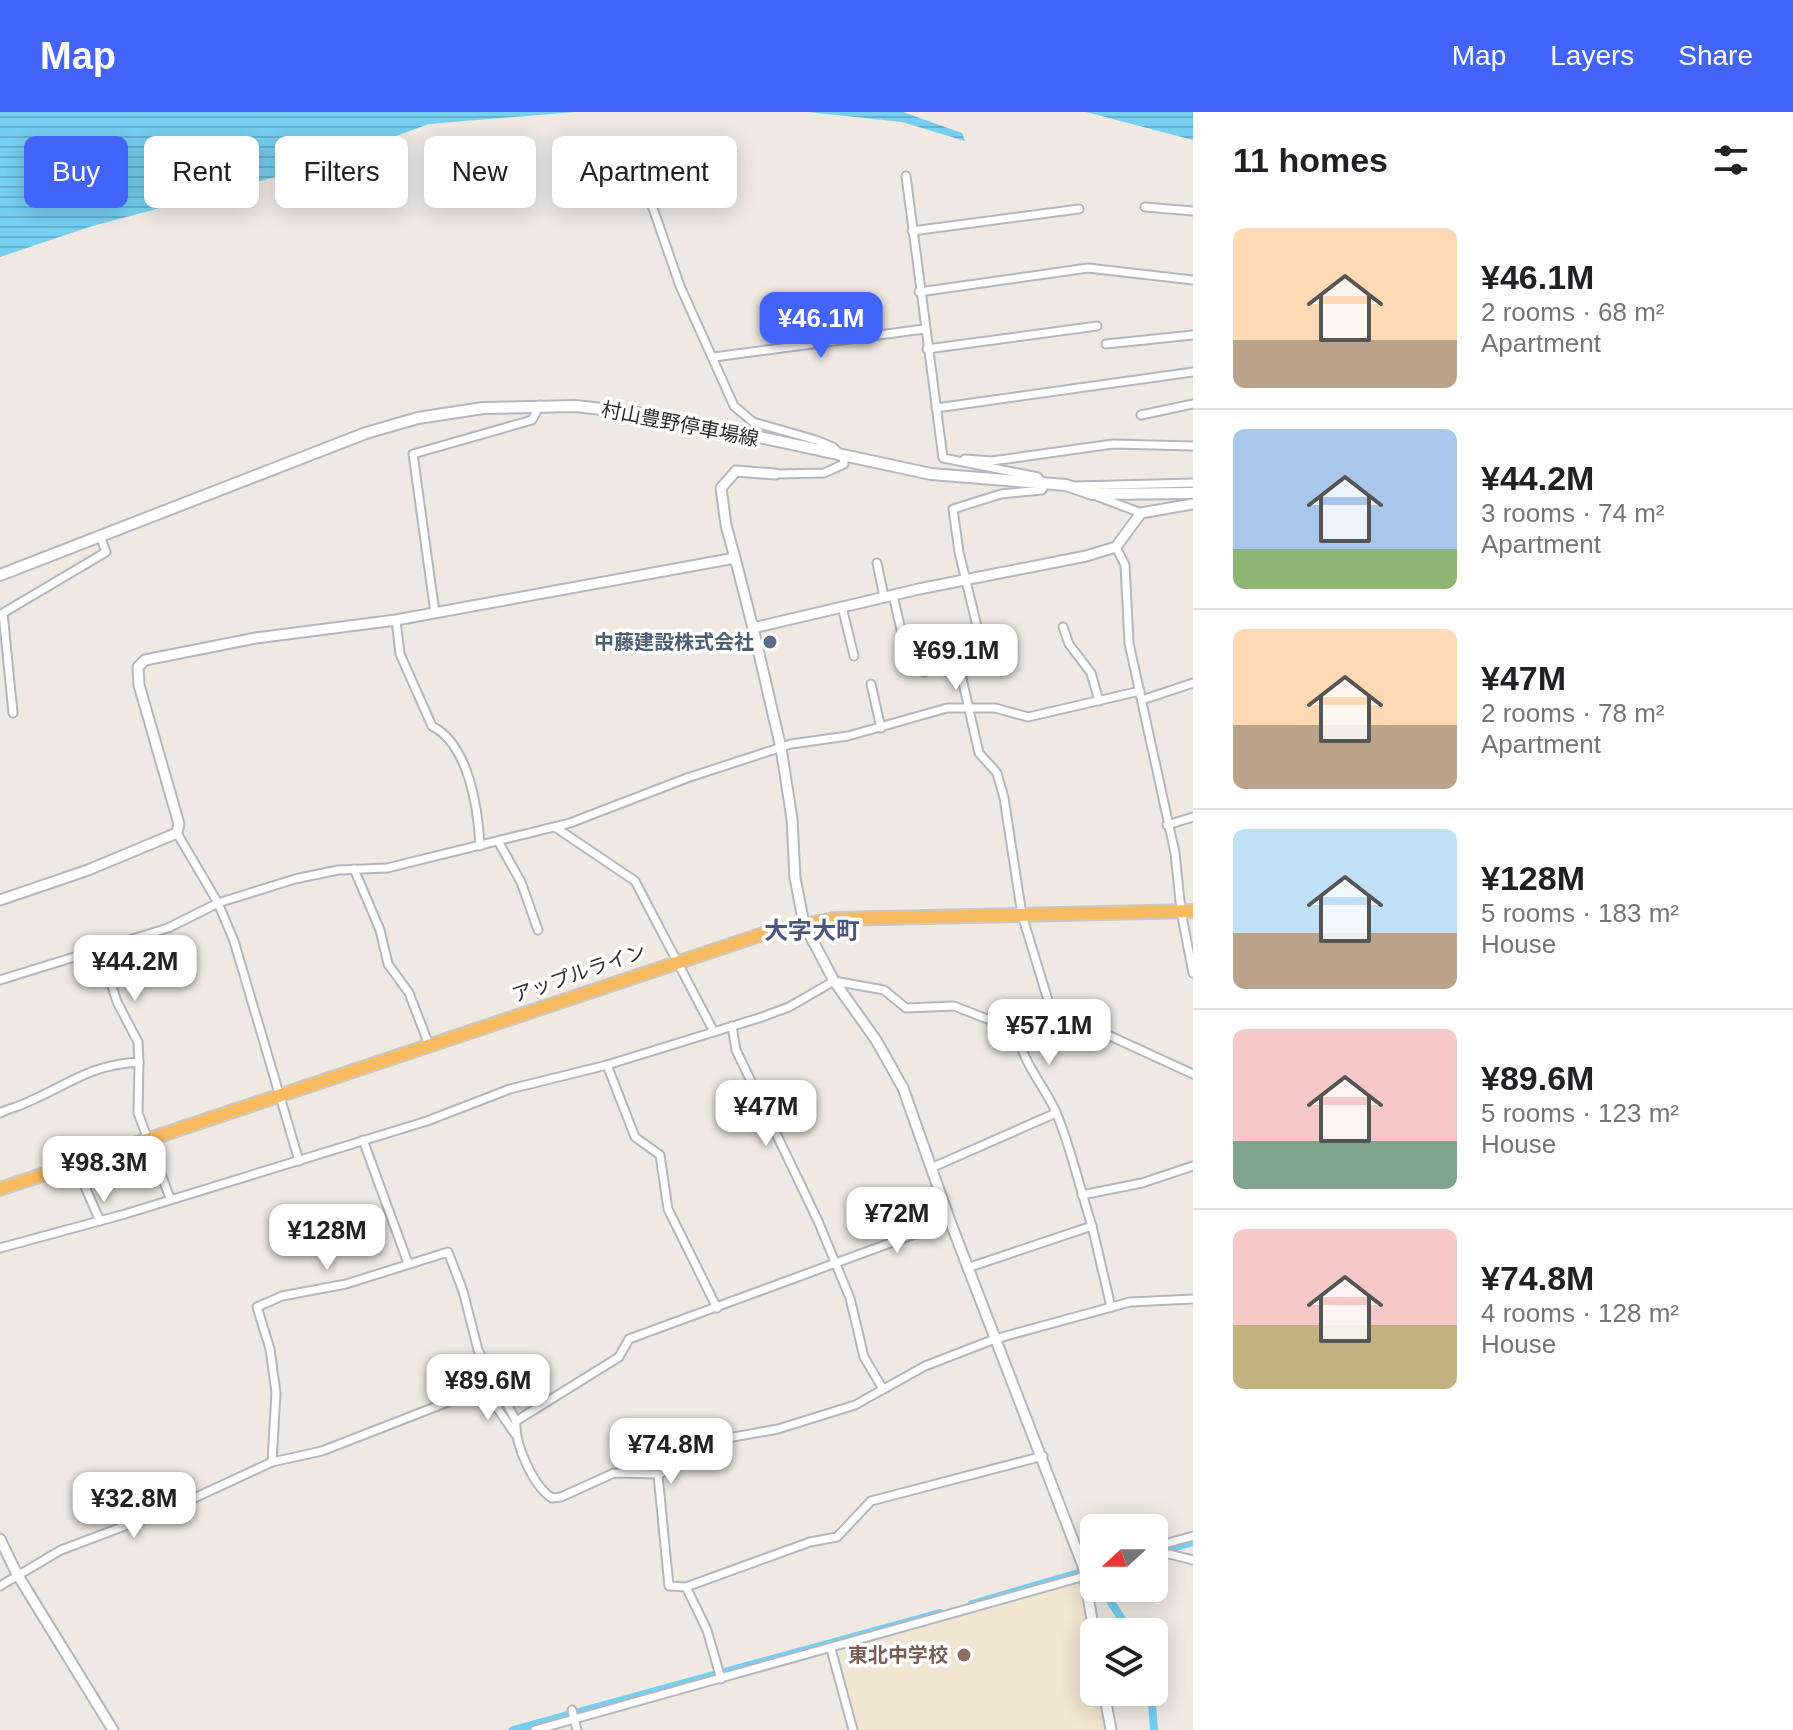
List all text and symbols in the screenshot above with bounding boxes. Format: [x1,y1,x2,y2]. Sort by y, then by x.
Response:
text: Map [40,35,116,77]
text: Map [1452,40,1506,71]
text: Layers [1550,40,1634,71]
text: Share [1678,40,1753,71]
chip: Buy [24,136,128,208]
chip: Rent [144,136,259,208]
chip: Filters [275,136,408,208]
chip: New [424,136,536,208]
chip: Apartment [552,136,737,208]
icon: filters [1709,138,1753,182]
text: 11 homes [1233,141,1388,179]
text: ¥46.1M [1481,258,1594,296]
icon: home [1297,260,1393,356]
pin: ¥46.1M [756,292,886,360]
text: 2 rooms · 68 m² [1481,297,1665,327]
text: ¥46.1M [778,303,864,333]
text: Apartment [1481,328,1601,358]
street label: 村山豊野停車場線 [599,398,761,450]
text: ¥44.2M [1481,459,1594,497]
icon: home [1297,461,1393,557]
text: 3 rooms · 74 m² [1481,498,1665,528]
text: Apartment [1481,529,1601,559]
pin: ¥69.1M [891,624,1021,692]
place label: 中藤建設株式会社 [594,631,754,653]
marker: 中藤建設株式会社 [761,633,779,651]
text: ¥69.1M [913,635,999,665]
text: ¥47M [1481,659,1566,697]
icon: home [1297,661,1393,757]
text: 2 rooms · 78 m² [1481,698,1665,728]
text: Apartment [1481,729,1601,759]
text: ¥128M [1481,859,1585,897]
icon: home [1297,861,1393,957]
text: 5 rooms · 183 m² [1481,898,1679,928]
district label: 大字大町 [764,917,860,944]
text: House [1481,929,1556,959]
pin: ¥44.2M [70,935,200,1003]
street label: アップルライン [509,940,649,1006]
text: ¥44.2M [92,946,178,976]
pin: ¥57.1M [984,999,1114,1067]
text: ¥57.1M [1006,1010,1092,1040]
text: ¥89.6M [1481,1059,1594,1097]
icon: home [1297,1061,1393,1157]
pin: ¥47M [719,1080,813,1148]
text: ¥47M [733,1091,799,1121]
text: 5 rooms · 123 m² [1481,1098,1679,1128]
text: House [1481,1129,1556,1159]
pin: ¥98.3M [39,1136,169,1204]
text: ¥98.3M [61,1147,147,1177]
pin: ¥72M [850,1187,944,1255]
text: ¥72M [864,1198,930,1228]
pin: ¥128M [271,1204,383,1272]
text: ¥128M [287,1215,367,1245]
text: ¥74.8M [1481,1259,1594,1297]
icon: home [1297,1261,1393,1357]
text: 4 rooms · 128 m² [1481,1298,1679,1328]
text: House [1481,1329,1556,1359]
pin: ¥89.6M [423,1354,553,1422]
text: ¥89.6M [445,1365,531,1395]
pin: ¥74.8M [606,1418,736,1486]
text: ¥74.8M [628,1429,714,1459]
pin: ¥32.8M [69,1472,199,1540]
text: ¥32.8M [91,1483,177,1513]
north arrow [1080,1514,1168,1602]
map controls [1080,1514,1168,1706]
button: layers [1080,1618,1168,1706]
place label: 東北中学校 [848,1644,948,1666]
marker: 東北中学校 [955,1646,973,1664]

